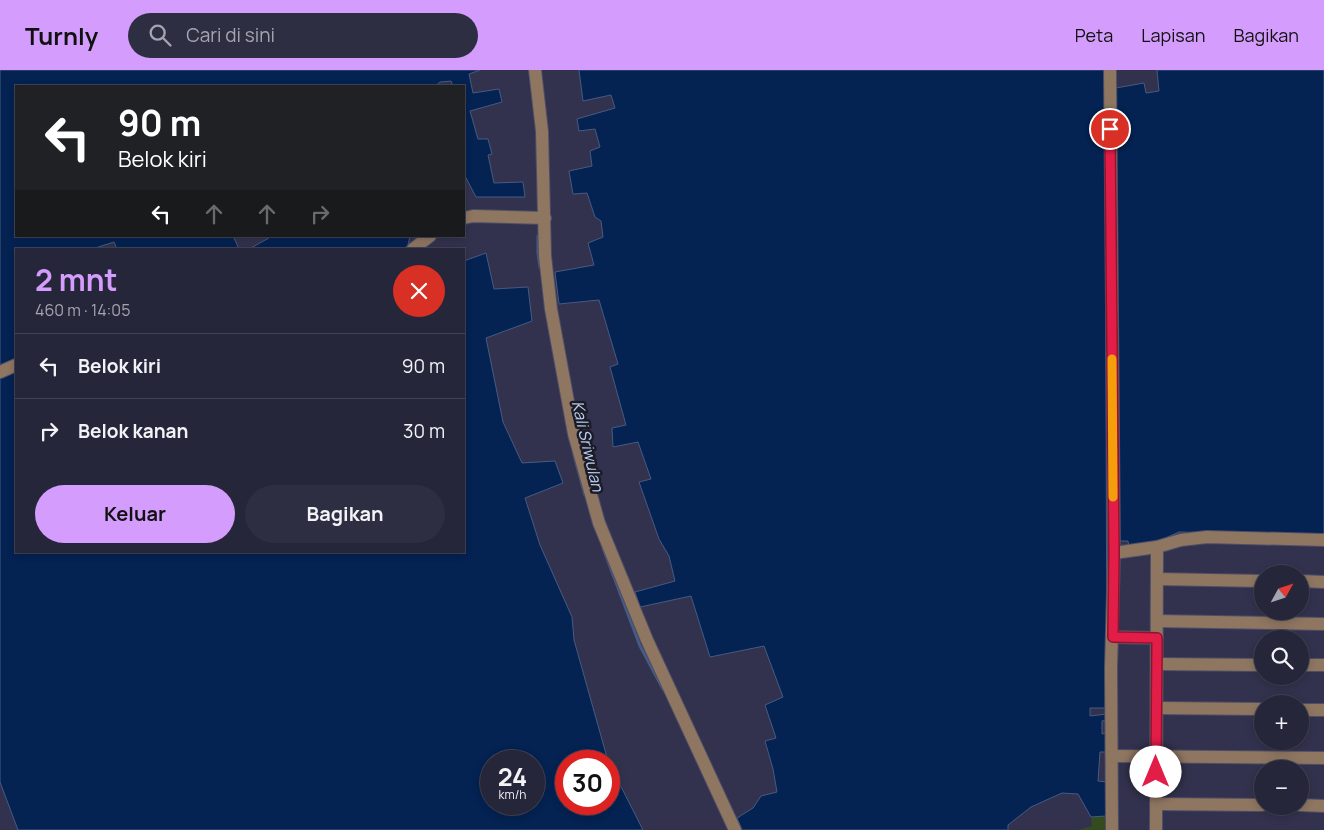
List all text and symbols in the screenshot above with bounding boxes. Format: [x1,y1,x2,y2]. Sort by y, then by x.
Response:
search box [128,13,478,58]
text: Turnly [25,19,98,52]
icon: search [146,21,174,49]
text: Cari di sini [186,22,275,48]
text: Peta [1075,23,1113,47]
text: Lapisan [1141,23,1205,47]
text: Bagikan [1233,23,1299,47]
text: 90 m [118,99,201,147]
icon: left [35,105,100,170]
pin [1089,108,1131,150]
icon: arrive [1096,115,1124,143]
text: Belok kiri [118,144,207,174]
icon: left [147,200,175,228]
icon: ahead [200,200,228,228]
icon: ahead [253,200,281,228]
icon: right [306,200,334,228]
text: 2 mnt [35,259,118,300]
button: close [393,265,445,317]
text: 460 m · 14:05 [35,299,130,321]
icon: left [35,352,63,380]
text: Belok kiri [78,353,161,379]
text: 90 m [402,353,445,379]
water label: Kali Sriwulan [567,399,609,494]
icon: right [35,417,63,445]
text: Belok kanan [78,418,188,444]
text: 30 m [403,418,445,444]
button: Keluar [35,485,235,543]
button: Bagikan [245,485,445,543]
north arrow [1254,565,1309,620]
map controls [1254,565,1309,815]
button: search [1254,630,1309,685]
button: + [1254,695,1309,750]
position arrow [1129,745,1181,797]
speed limit sign: 30 [555,750,620,815]
text: 24 [498,759,527,794]
button: − [1254,760,1309,815]
text: km/h [499,786,526,803]

